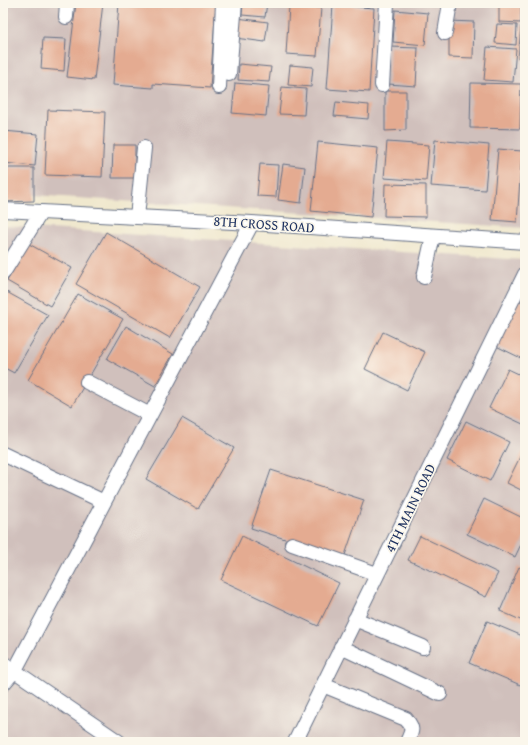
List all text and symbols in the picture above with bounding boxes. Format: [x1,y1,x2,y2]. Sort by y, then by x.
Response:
street label: 8TH CROSS ROAD [213,211,315,237]
street label: 4TH MAIN ROAD [380,460,440,556]

